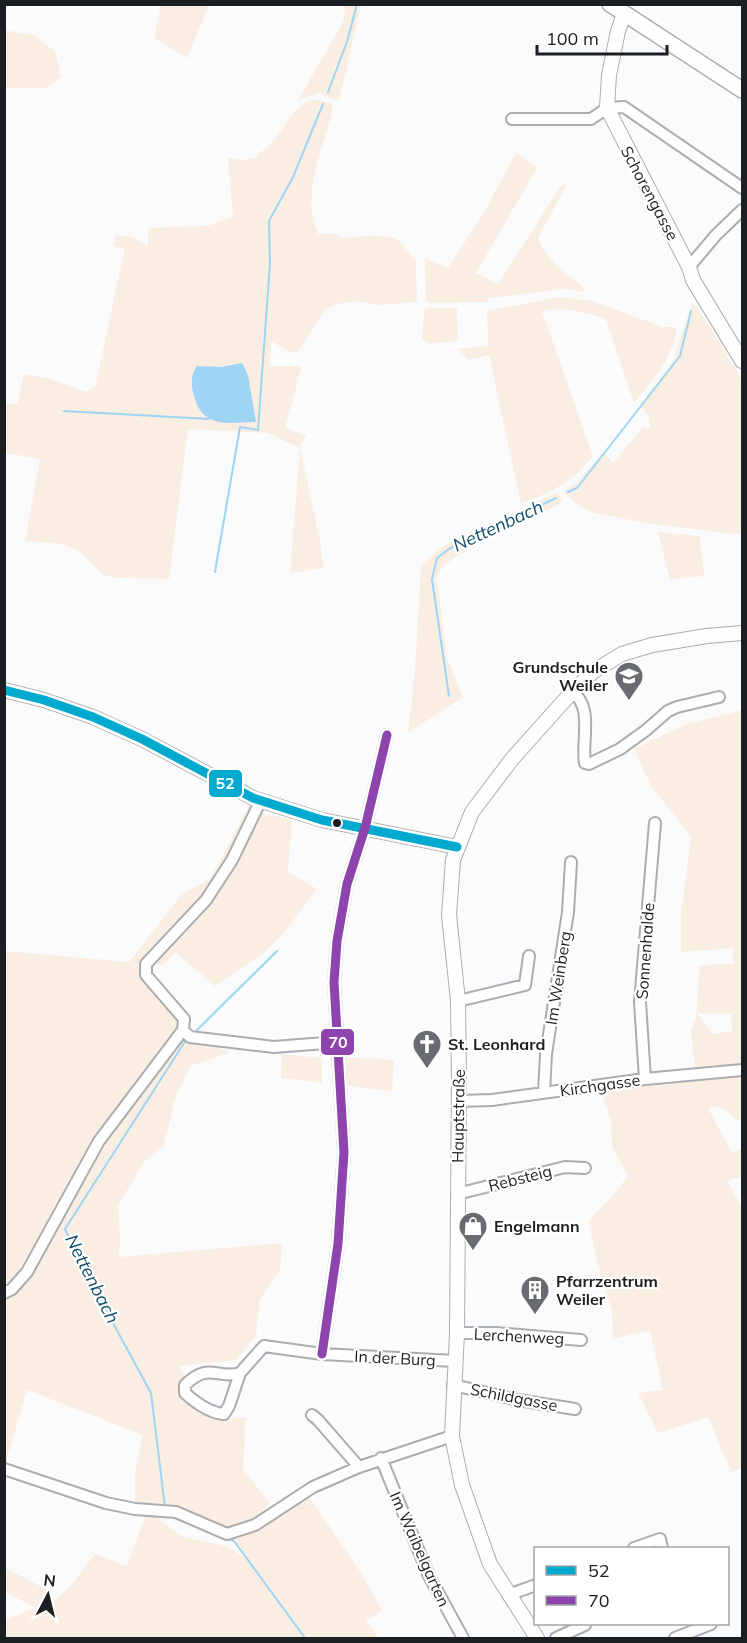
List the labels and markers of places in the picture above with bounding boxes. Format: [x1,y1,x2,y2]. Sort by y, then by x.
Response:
place label: Grundschule Weiler [513,657,609,695]
school or university icon: Grundschule Weiler [613,660,645,702]
unlabelled marker [331,817,343,829]
church icon: St. Leonhard [411,1028,443,1070]
place label: St. Leonhard [448,1034,545,1054]
shop icon: Engelmann [457,1210,489,1252]
place label: Engelmann [494,1216,580,1236]
place label: Pfarrzentrum Weiler [556,1271,658,1309]
building icon: Pfarrzentrum Weiler [519,1274,551,1316]

